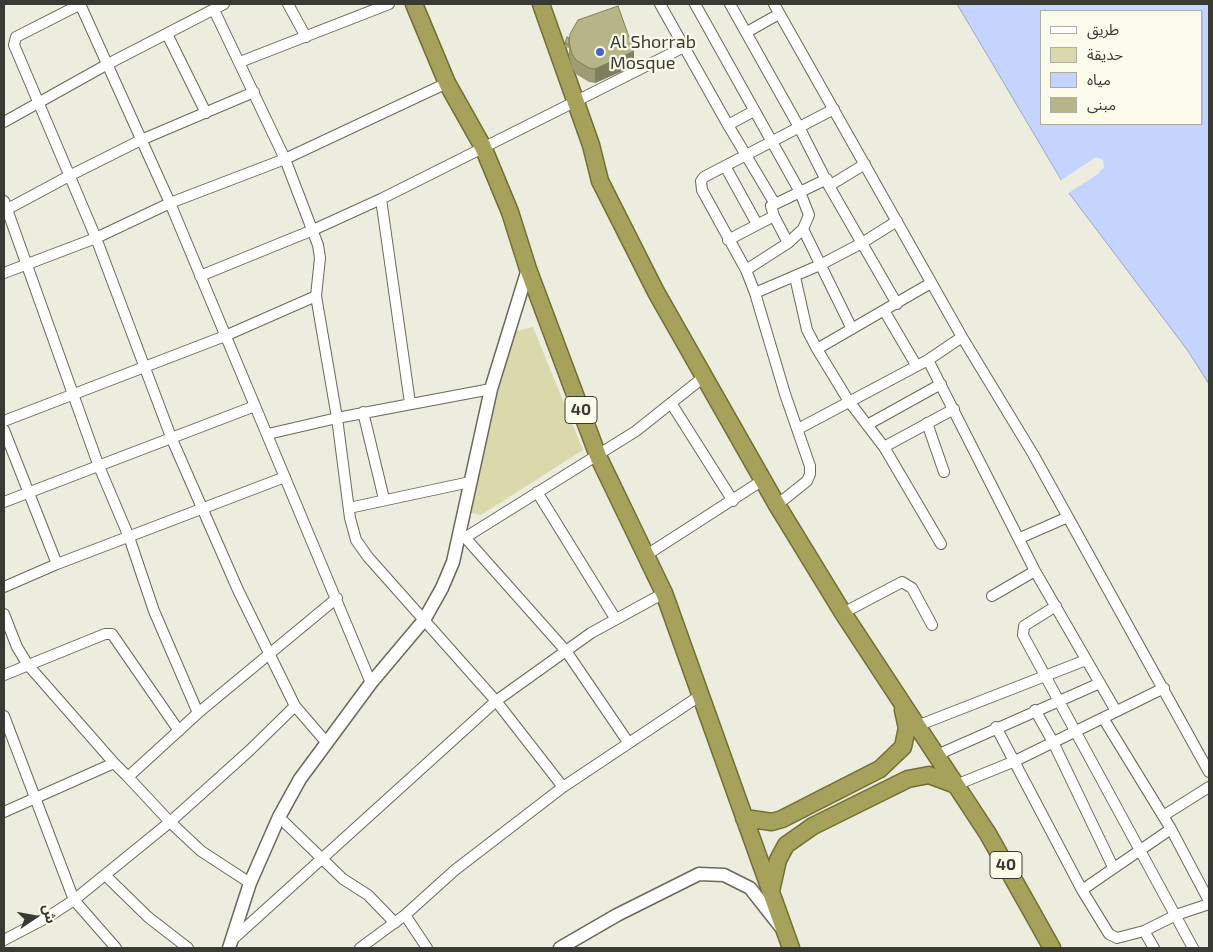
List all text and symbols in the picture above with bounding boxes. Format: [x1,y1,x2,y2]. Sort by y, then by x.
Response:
legend [1040,10,1203,125]
text: طريق [1087,20,1119,38]
place label: Al Shorrab Mosque [610,31,696,74]
text: حديقة [1087,45,1123,63]
marker: Al Shorrab Mosque [594,46,606,58]
text: مياه [1087,70,1111,88]
text: مبنى [1087,95,1116,113]
road number: 40 [565,396,597,424]
road number: 40 [990,852,1022,878]
north arrow [10,892,60,942]
text: ش [40,903,60,925]

